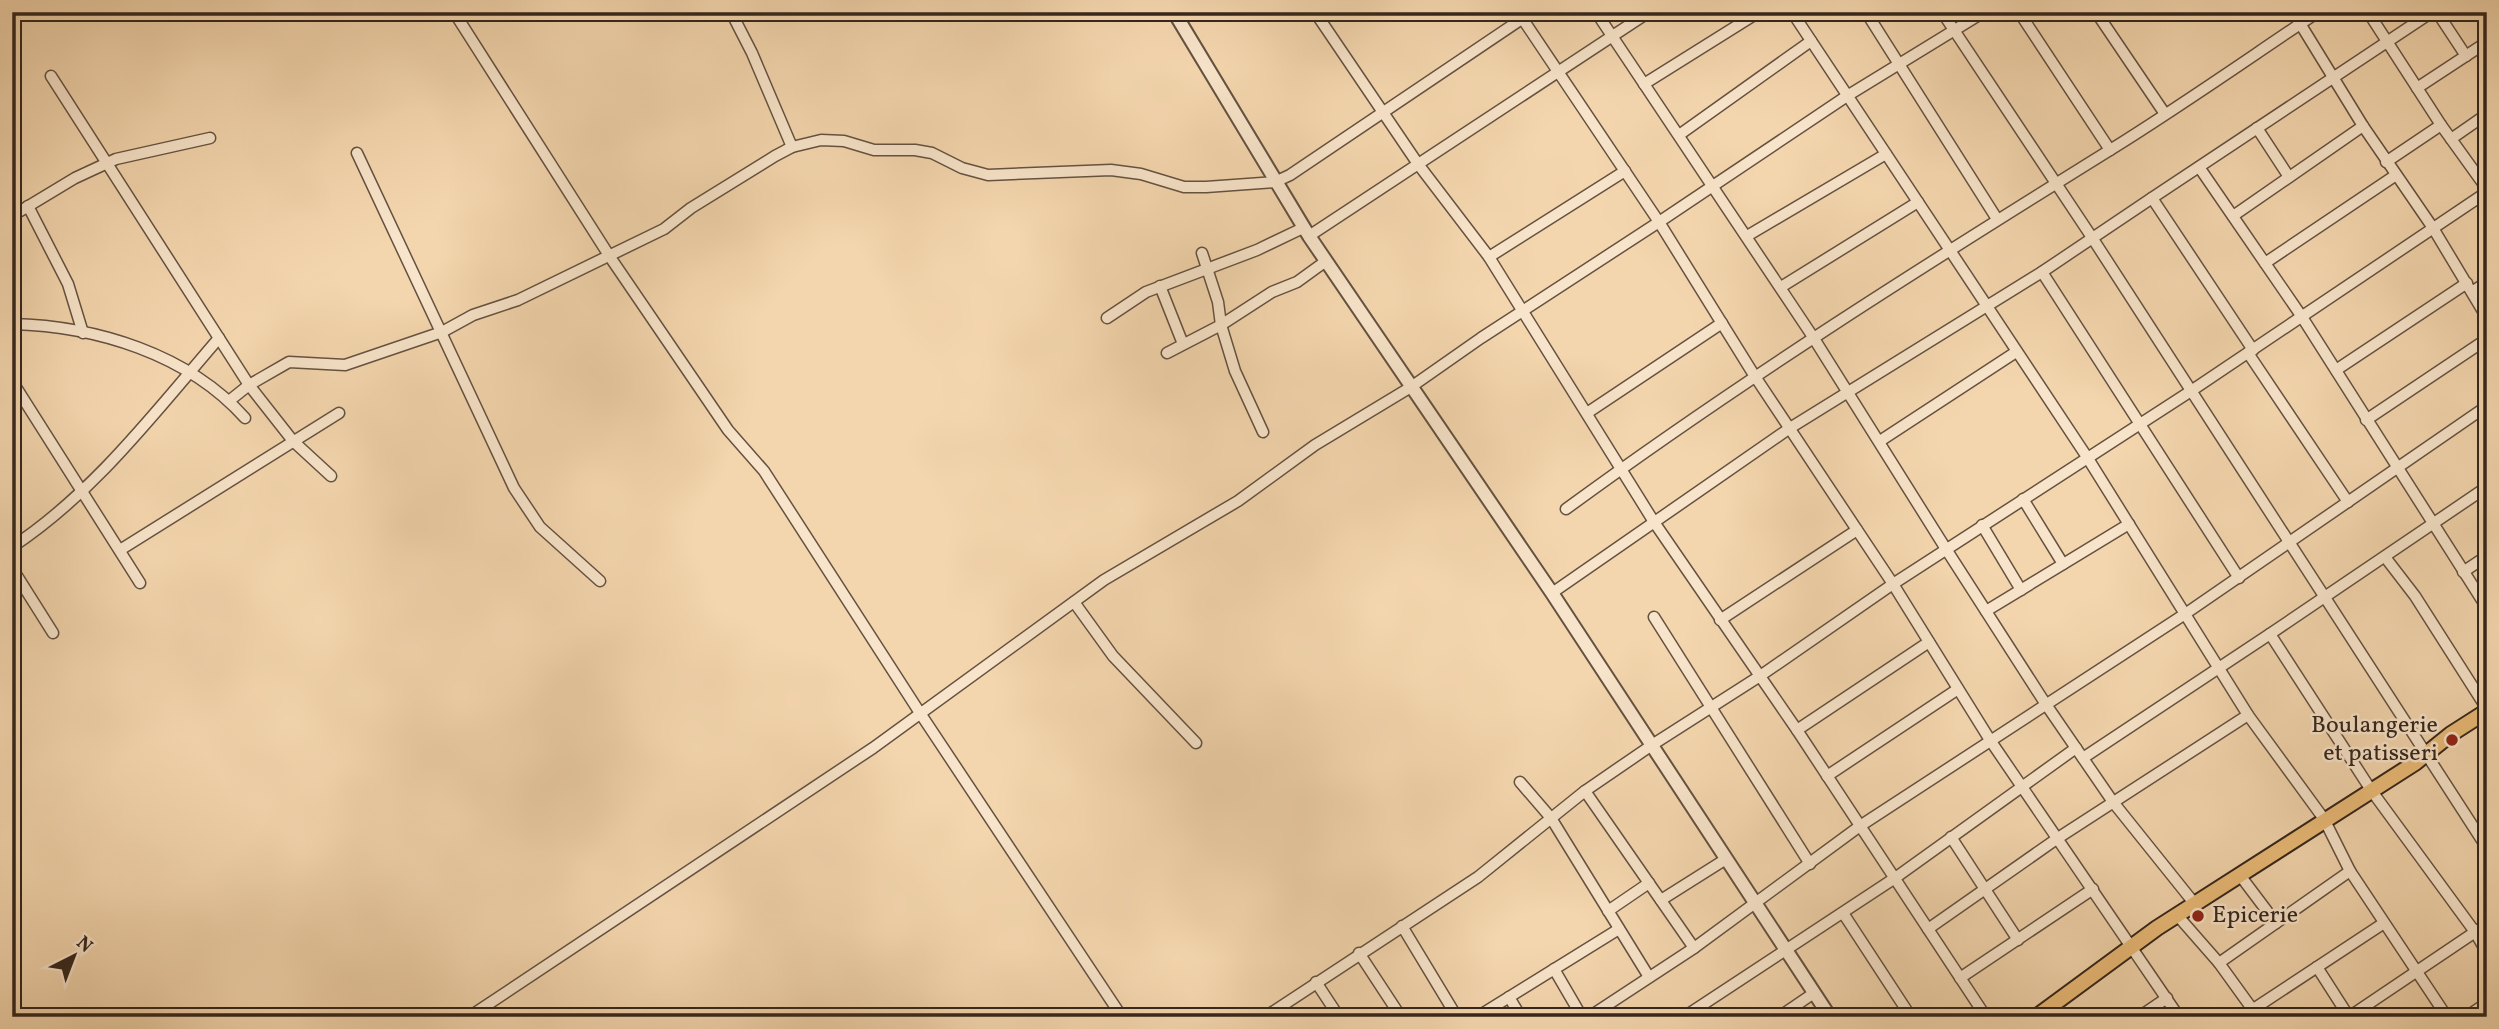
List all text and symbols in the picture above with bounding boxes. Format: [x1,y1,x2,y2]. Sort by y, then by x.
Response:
place label: Boulangerie et patisseri [2311,709,2438,771]
marker: Boulangerie et patisseri [2444,732,2460,748]
place label: Epicerie [2212,899,2298,933]
marker: Epicerie [2190,908,2206,924]
north arrow [38,920,108,990]
text: N [70,931,98,959]

